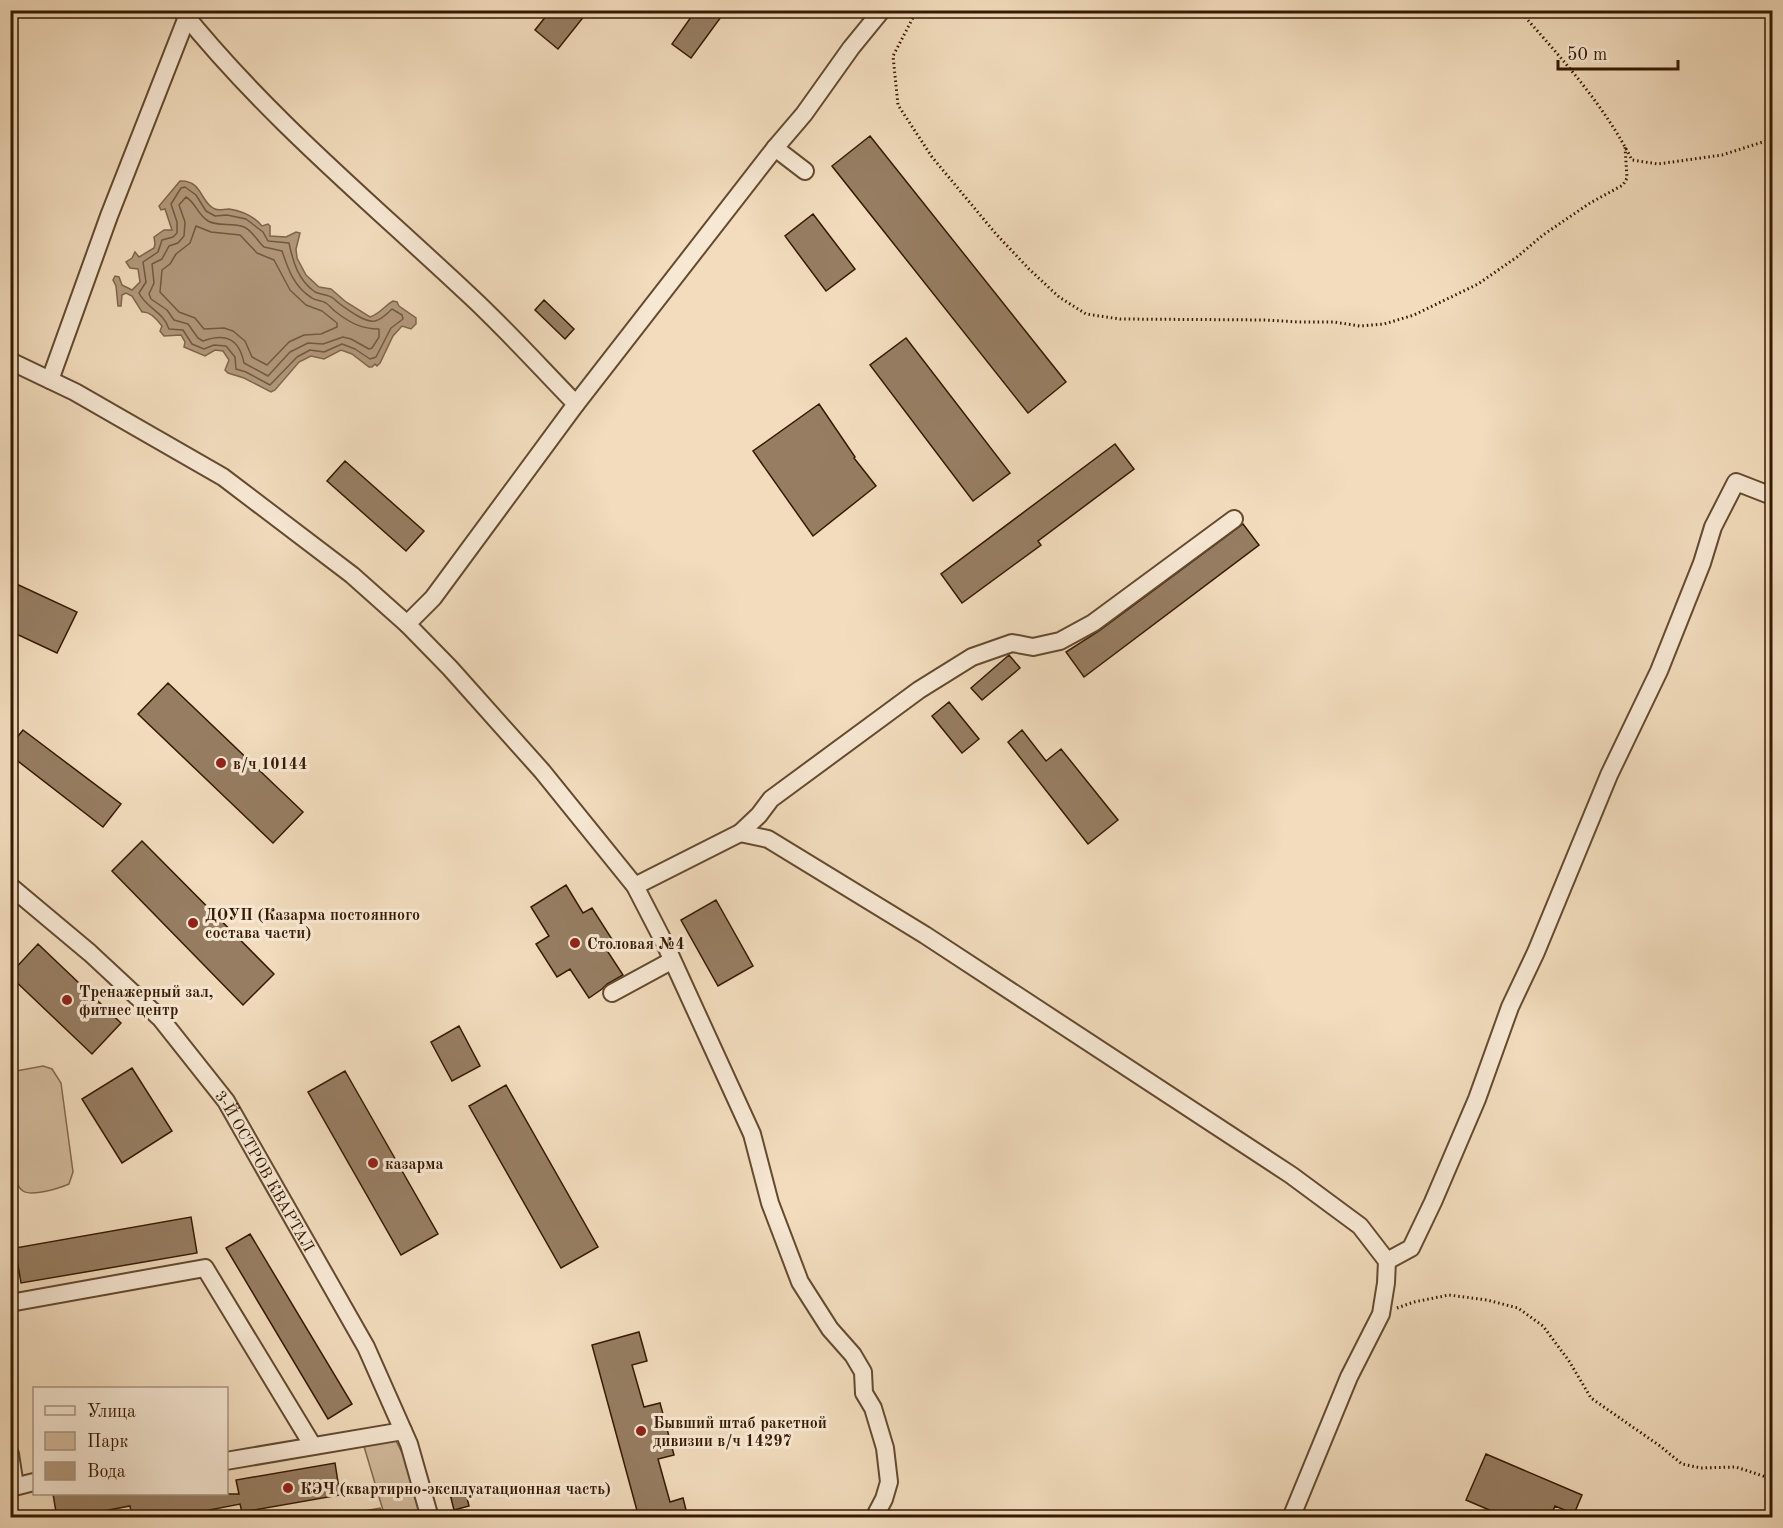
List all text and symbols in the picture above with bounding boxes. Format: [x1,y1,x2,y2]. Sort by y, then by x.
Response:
scale bar [1558,33,1678,71]
text: 50 m [1567,46,1607,64]
marker: в/ч 10144 [214,756,228,770]
place label: в/ч 10144 [233,757,307,773]
place label: ДОУП (Казарма постоянного состава части) [205,907,420,942]
marker: ДОУП (Казарма постоянного состава части) [186,916,200,930]
marker: Столовая №4 [568,936,582,950]
place label: Столовая №4 [587,937,685,953]
place label: Тренажерный зал, фитнес центр [79,985,213,1019]
marker: Тренажерный зал, фитнес центр [60,993,74,1007]
street label: 3-Й ОСТРОВ КВАРТАЛ [211,1088,316,1255]
marker: казарма [366,1156,380,1170]
place label: казарма [385,1157,444,1173]
legend [33,1387,228,1495]
text: Улица [87,1403,136,1421]
place label: Бывший штаб ракетной дивизии в/ч 14297 [653,1416,827,1450]
marker: Бывший штаб ракетной дивизии в/ч 14297 [634,1424,648,1438]
text: Парк [87,1433,128,1451]
text: Вода [87,1463,126,1481]
marker: КЭЧ (квартирно-эксплуатационная часть) [281,1481,295,1495]
place label: КЭЧ (квартирно-эксплуатационная часть) [300,1481,611,1498]

